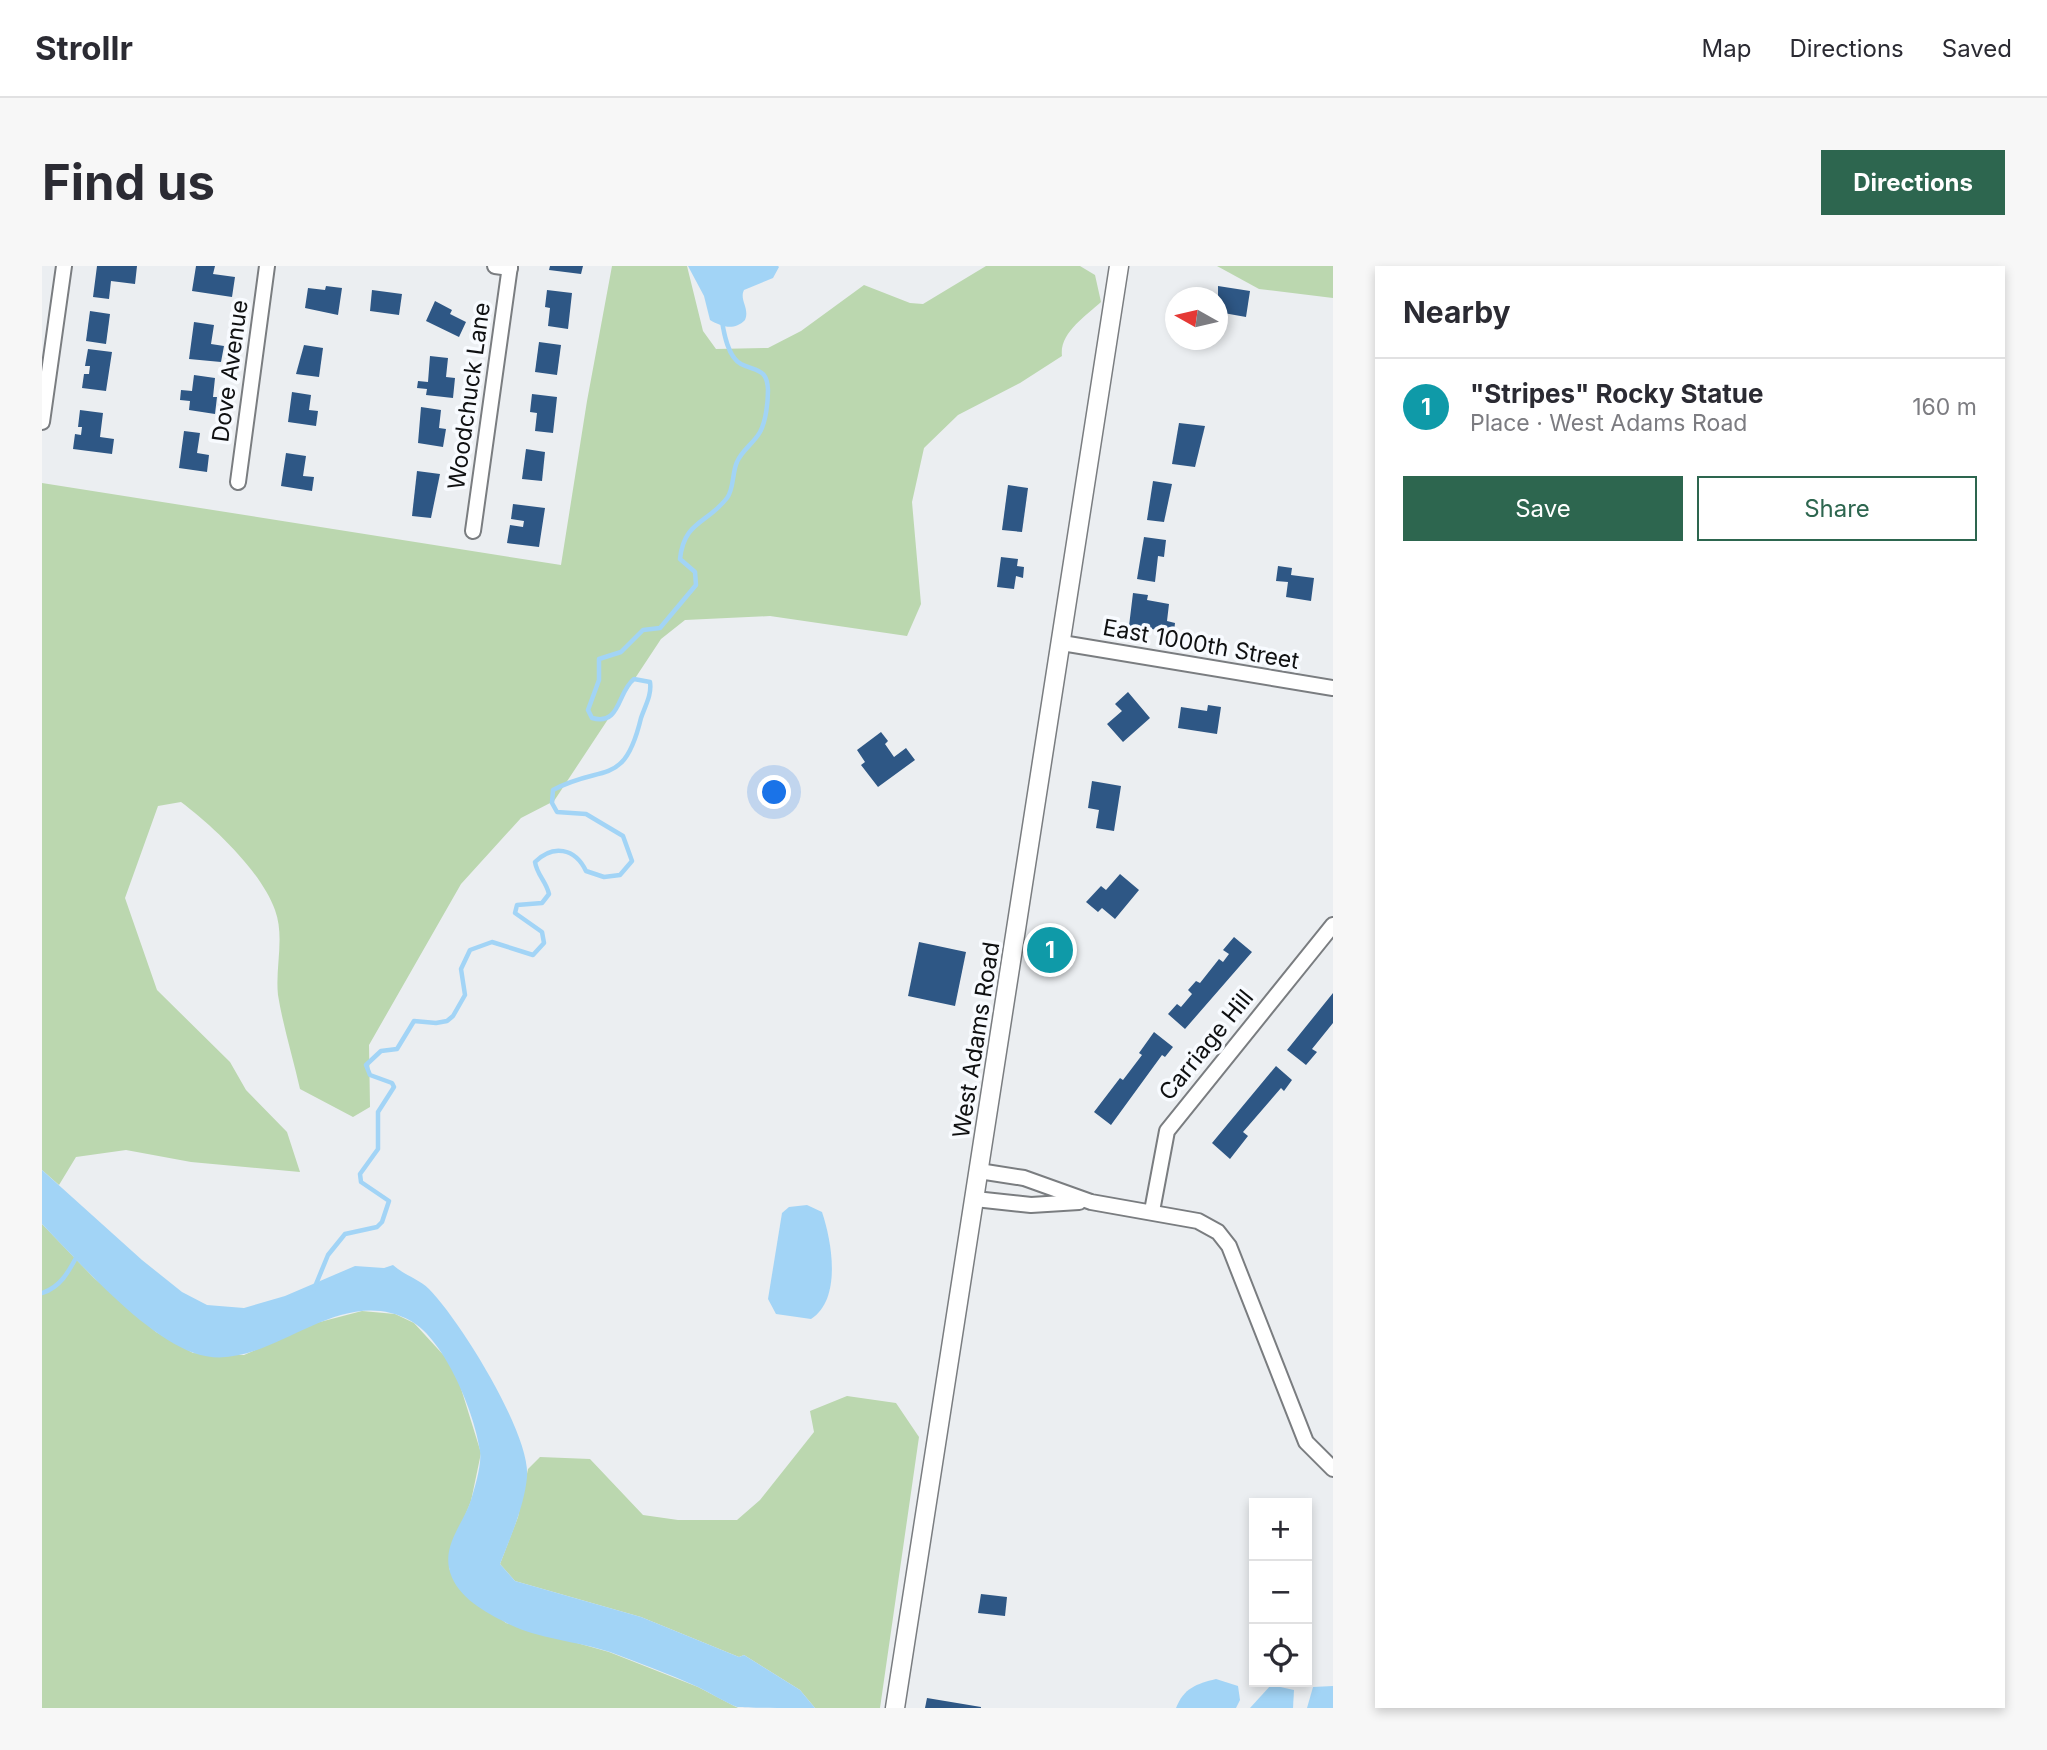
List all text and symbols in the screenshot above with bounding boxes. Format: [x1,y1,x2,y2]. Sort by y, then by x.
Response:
text: Strollr [35,28,133,68]
text: Map [1702,34,1751,63]
text: Directions [1789,34,1904,63]
text: Saved [1942,34,2012,63]
button: Directions [1821,150,2005,215]
text: Find us [42,153,215,212]
north arrow [1165,287,1228,350]
text: Nearby [1403,294,1511,330]
street label: Dove Avenue [206,298,254,444]
street label: Woodchuck Lane [442,301,496,491]
text: "Stripes" Rocky Statue [1470,378,1764,409]
text: 1 [1421,393,1431,421]
text: 160 m [1912,393,1977,421]
text: Place · West Adams Road [1470,409,1747,437]
button: Save [1403,476,1683,541]
button: Share [1697,476,1977,541]
street label: East 1000th Street [1101,613,1302,675]
your location [757,775,791,809]
pin: 1 [1027,924,1073,976]
street label: West Adams Road [947,940,1005,1140]
street label: Carriage Hill [1153,984,1259,1106]
map controls [1249,1498,1312,1687]
button: + [1249,1498,1312,1561]
button: − [1249,1561,1312,1624]
button: locate [1249,1624,1312,1687]

